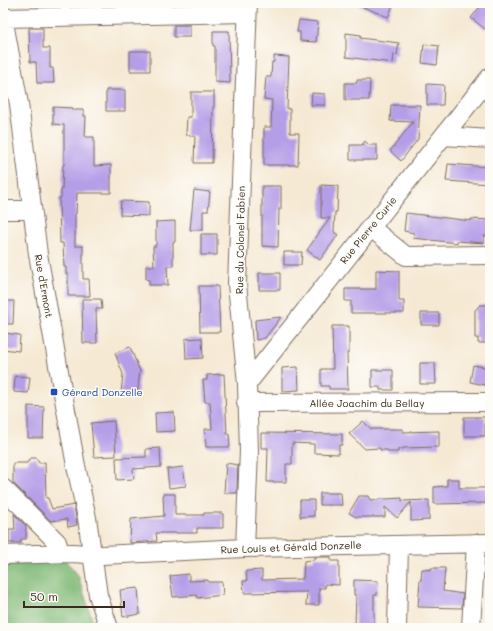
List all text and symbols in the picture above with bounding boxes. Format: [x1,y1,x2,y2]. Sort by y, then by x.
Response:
street label: Rue du Colonel Fabien [232,186,248,294]
street label: Rue Pierre Curie [336,193,400,267]
street label: Rue d'Ermont [32,253,56,319]
place label: Gérard Donzelle [62,385,143,399]
marker: Gérard Donzelle [49,387,59,397]
street label: Allée Joachim du Bellay [310,396,424,410]
street label: Rue Louis et Gérald Donzelle [220,538,362,556]
scale bar [24,583,124,609]
text: 50 m [30,588,58,604]

